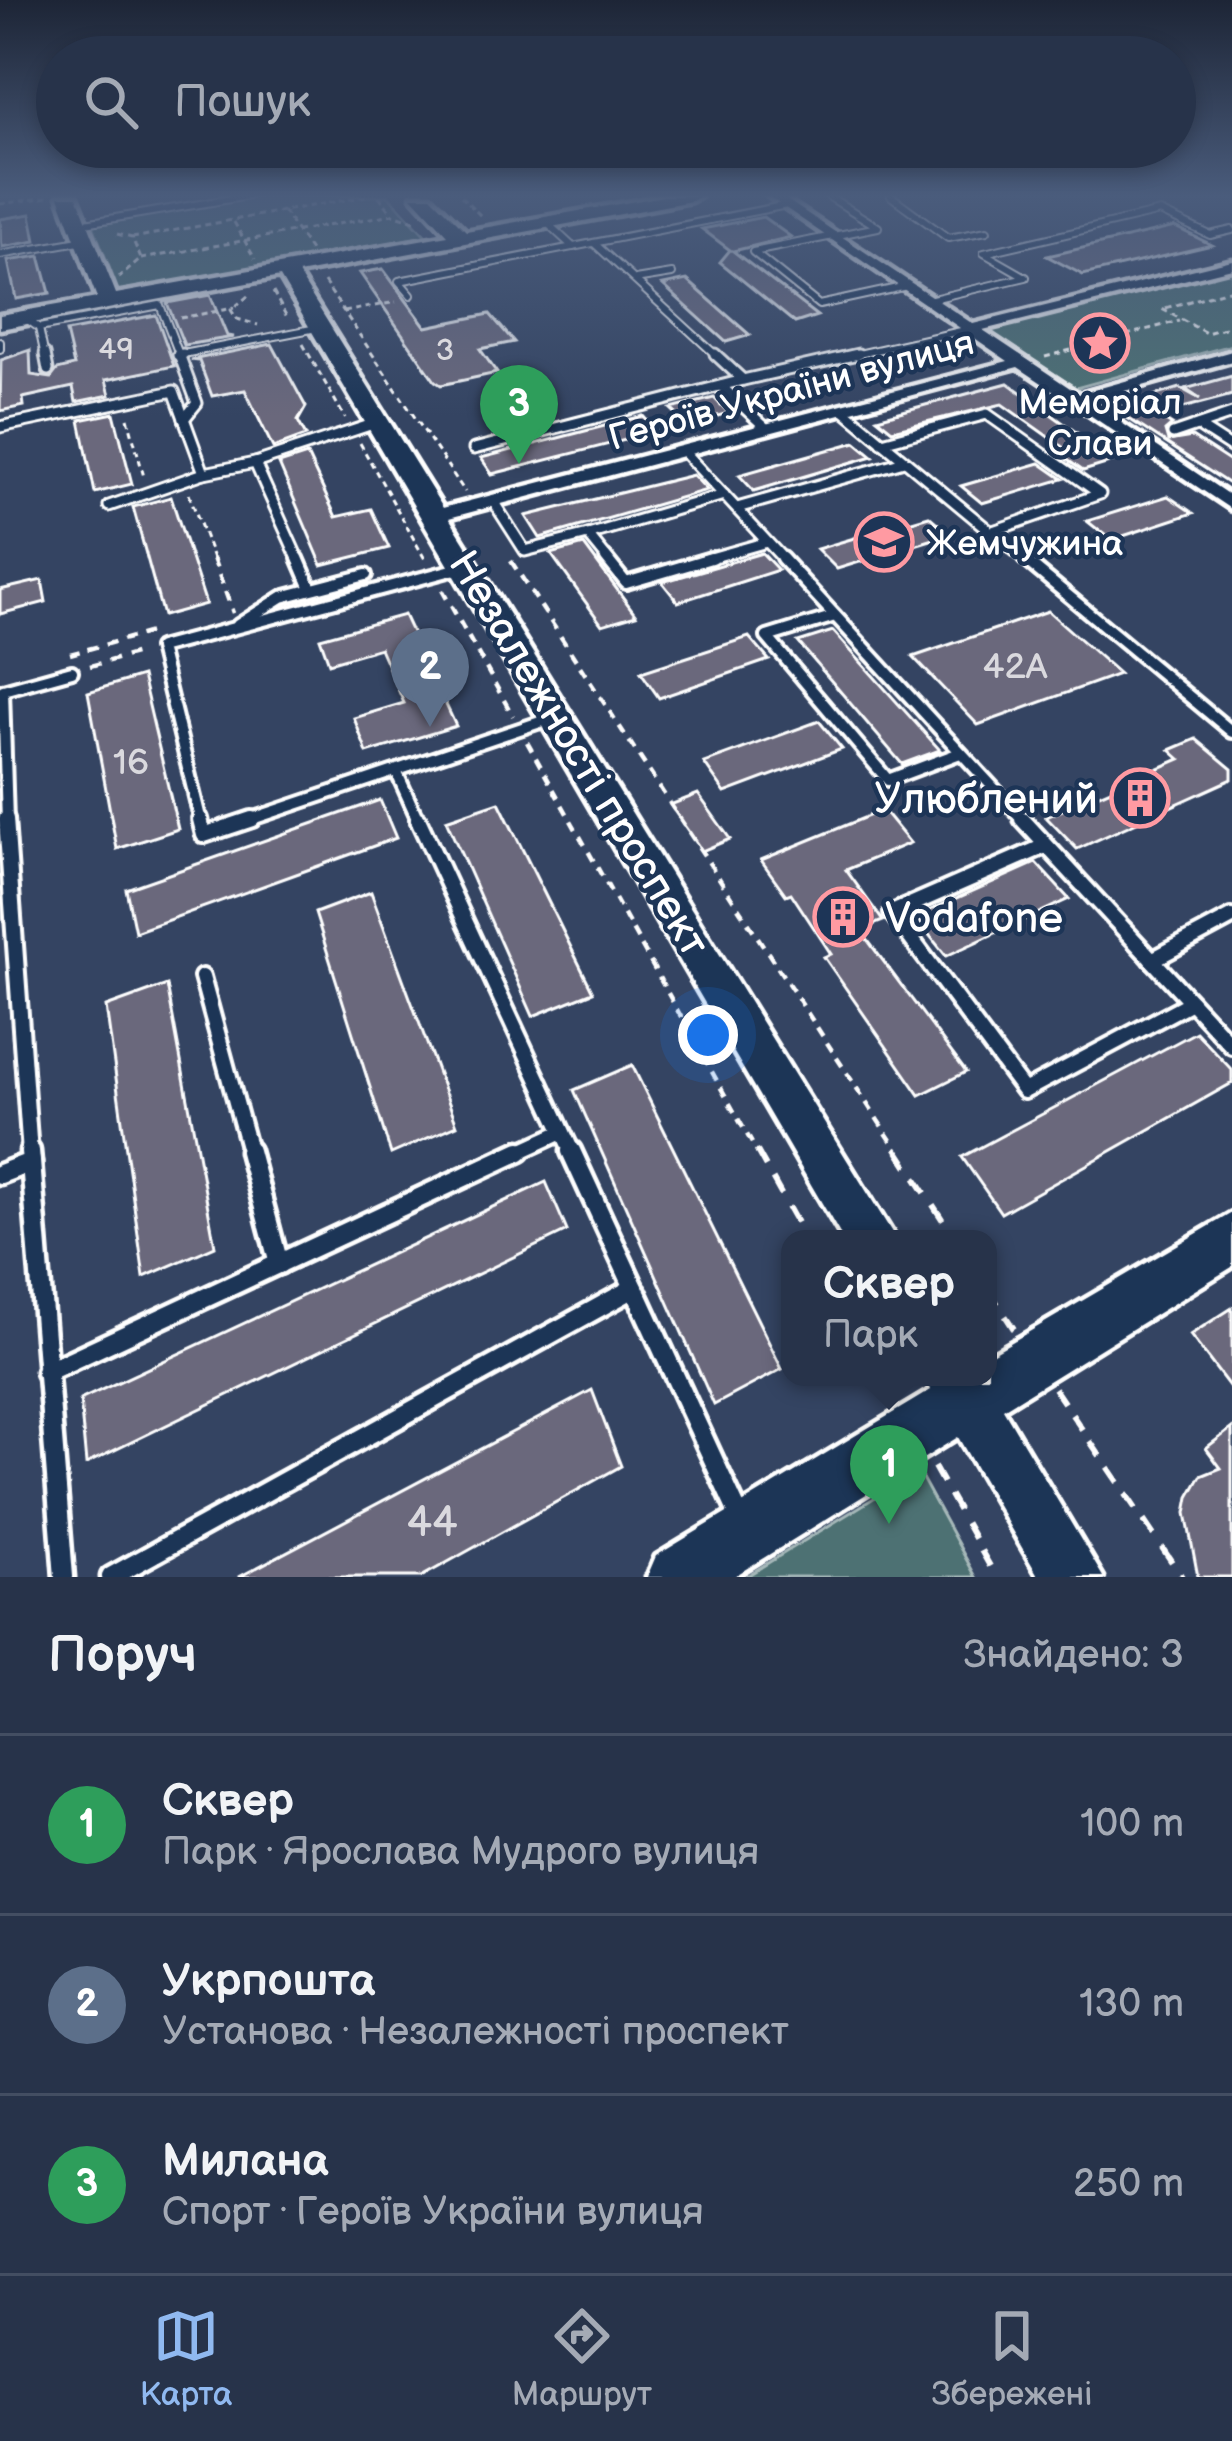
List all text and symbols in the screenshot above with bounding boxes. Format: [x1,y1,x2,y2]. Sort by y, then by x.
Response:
search box [36,36,1196,168]
icon: search [78,69,144,135]
text: Пошук [174,75,311,130]
place icon: Меморіал Слави [1069,312,1131,374]
street label: Героїв України вулиця [604,322,979,461]
house number: 49 [98,332,134,368]
house number: 3 [436,333,454,369]
pin: 3 [480,365,558,464]
place label: Меморіал Слави [1018,382,1182,466]
school or university icon: Жемчужина [853,511,915,573]
place label: Жемчужина [926,523,1123,566]
street label: Незалежності проспект [437,542,719,967]
pin: 2 [391,628,469,727]
house number: 42А [982,646,1048,689]
house number: 16 [113,742,149,785]
building icon: Улюблений [1109,767,1171,829]
place label: Улюблений [874,775,1098,826]
building icon: Vodafone [812,886,874,948]
place label: Vodafone [885,894,1063,945]
your location [678,1005,738,1065]
popup [781,1230,997,1386]
text: Сквер [823,1257,955,1312]
text: Парк [823,1312,918,1359]
pin: 1 [850,1425,928,1524]
house number: 44 [406,1498,458,1549]
text: Поруч [48,1625,197,1686]
text: Знайдено: 3 [963,1632,1184,1679]
text: Сквер [162,1774,294,1829]
text: 1 [79,1801,95,1848]
text: 100 m [1080,1801,1184,1848]
text: Парк · Ярослава Мудрого вулиця [162,1829,759,1876]
text: Укрпошта [162,1954,375,2009]
text: 2 [75,1981,99,2028]
text: 130 m [1079,1981,1184,2028]
text: Установа · Незалежності проспект [162,2009,789,2056]
text: Милана [162,2134,329,2189]
text: 3 [76,2161,98,2208]
text: 250 m [1073,2161,1184,2208]
text: Спорт · Героїв України вулиця [162,2189,704,2236]
tab: Карта [140,2303,233,2415]
tab: Маршрут [512,2303,652,2415]
tab: Збережені [931,2303,1092,2415]

